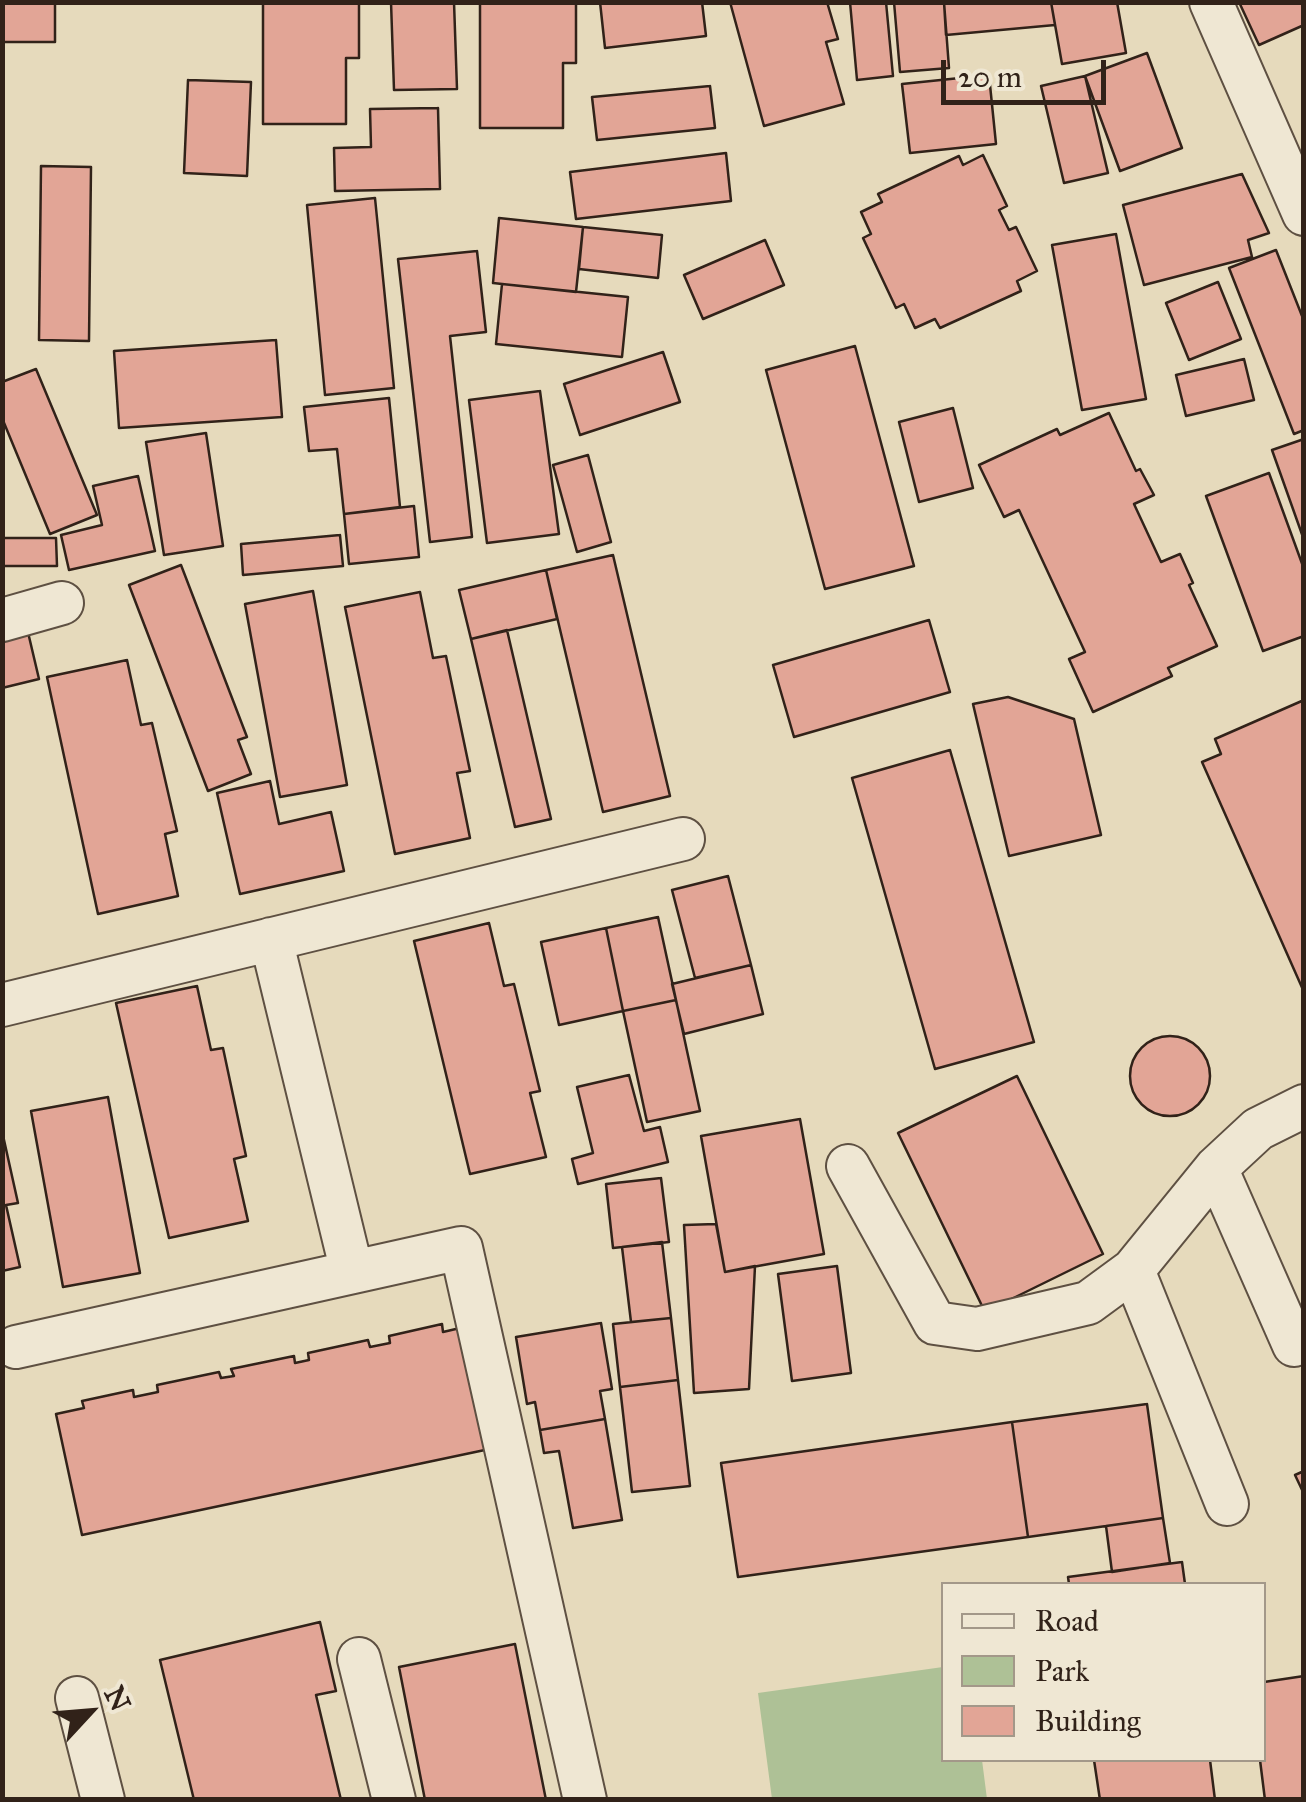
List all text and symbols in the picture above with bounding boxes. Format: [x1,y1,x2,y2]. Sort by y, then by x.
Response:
scale bar [946,40,1111,102]
text: 20 m [958,59,1022,95]
legend [941,1582,1266,1762]
text: Road [1035,1603,1099,1639]
text: Park [1035,1653,1089,1689]
north arrow [40,1662,140,1762]
text: N [96,1680,138,1717]
text: Building [1035,1703,1141,1739]

